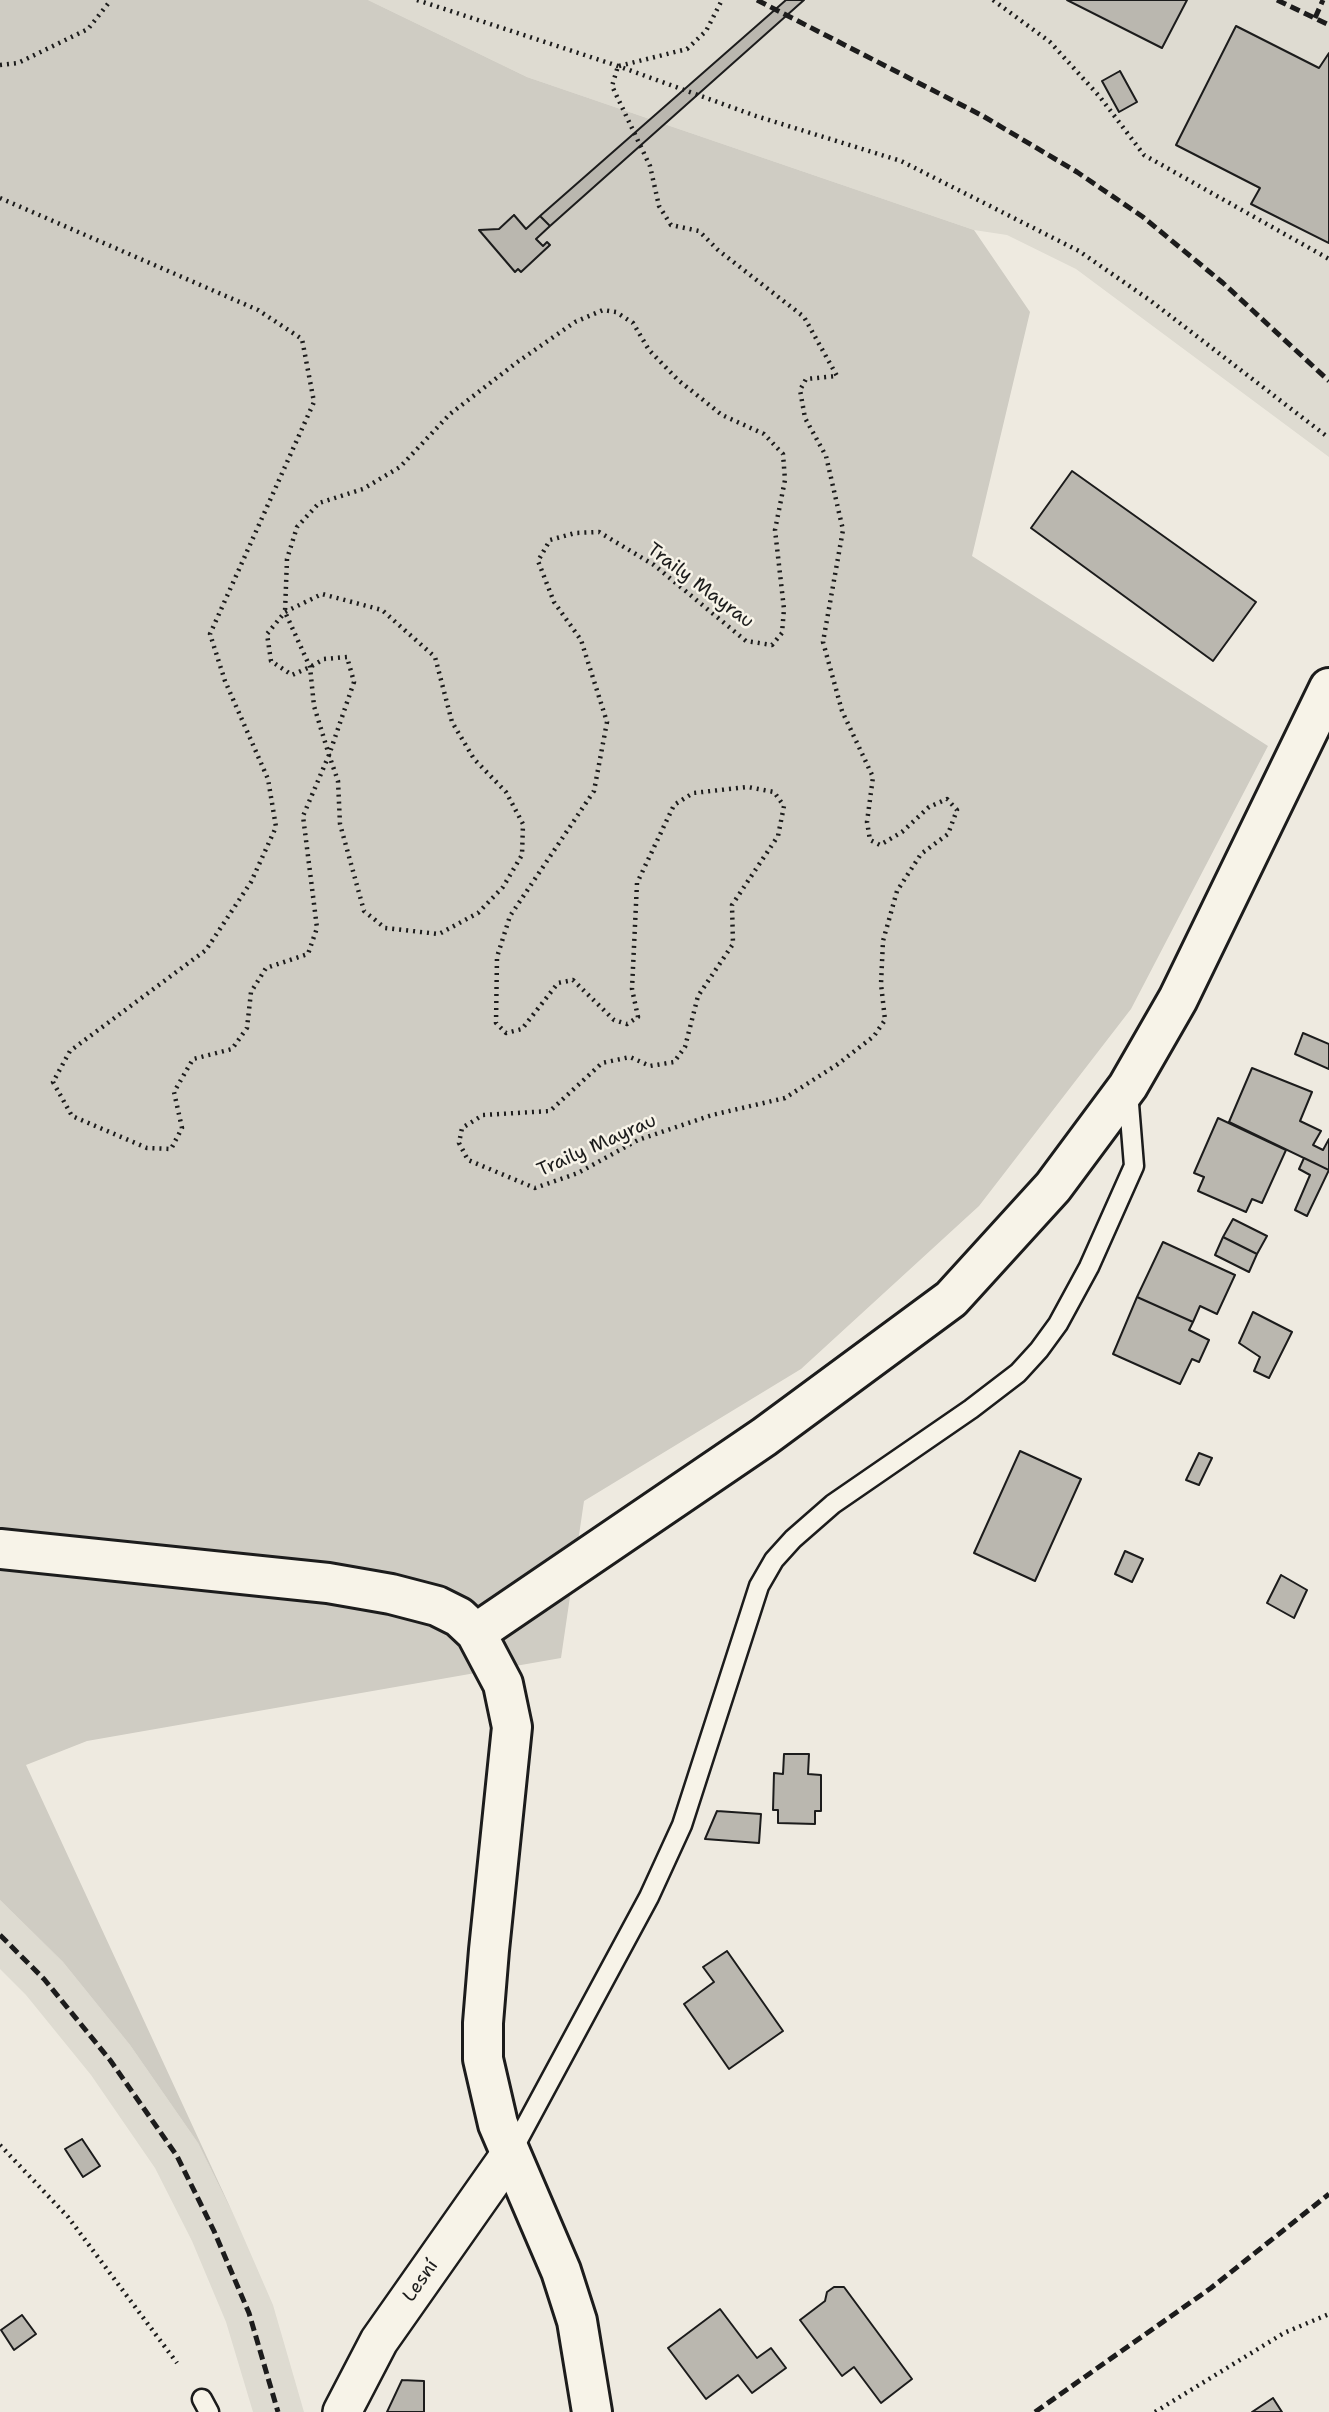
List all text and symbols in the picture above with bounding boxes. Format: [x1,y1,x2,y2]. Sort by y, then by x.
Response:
street label: Traily Mayrau [642,538,758,634]
street label: Traily Mayrau [534,1110,660,1182]
street label: Lesní [398,2255,444,2307]

